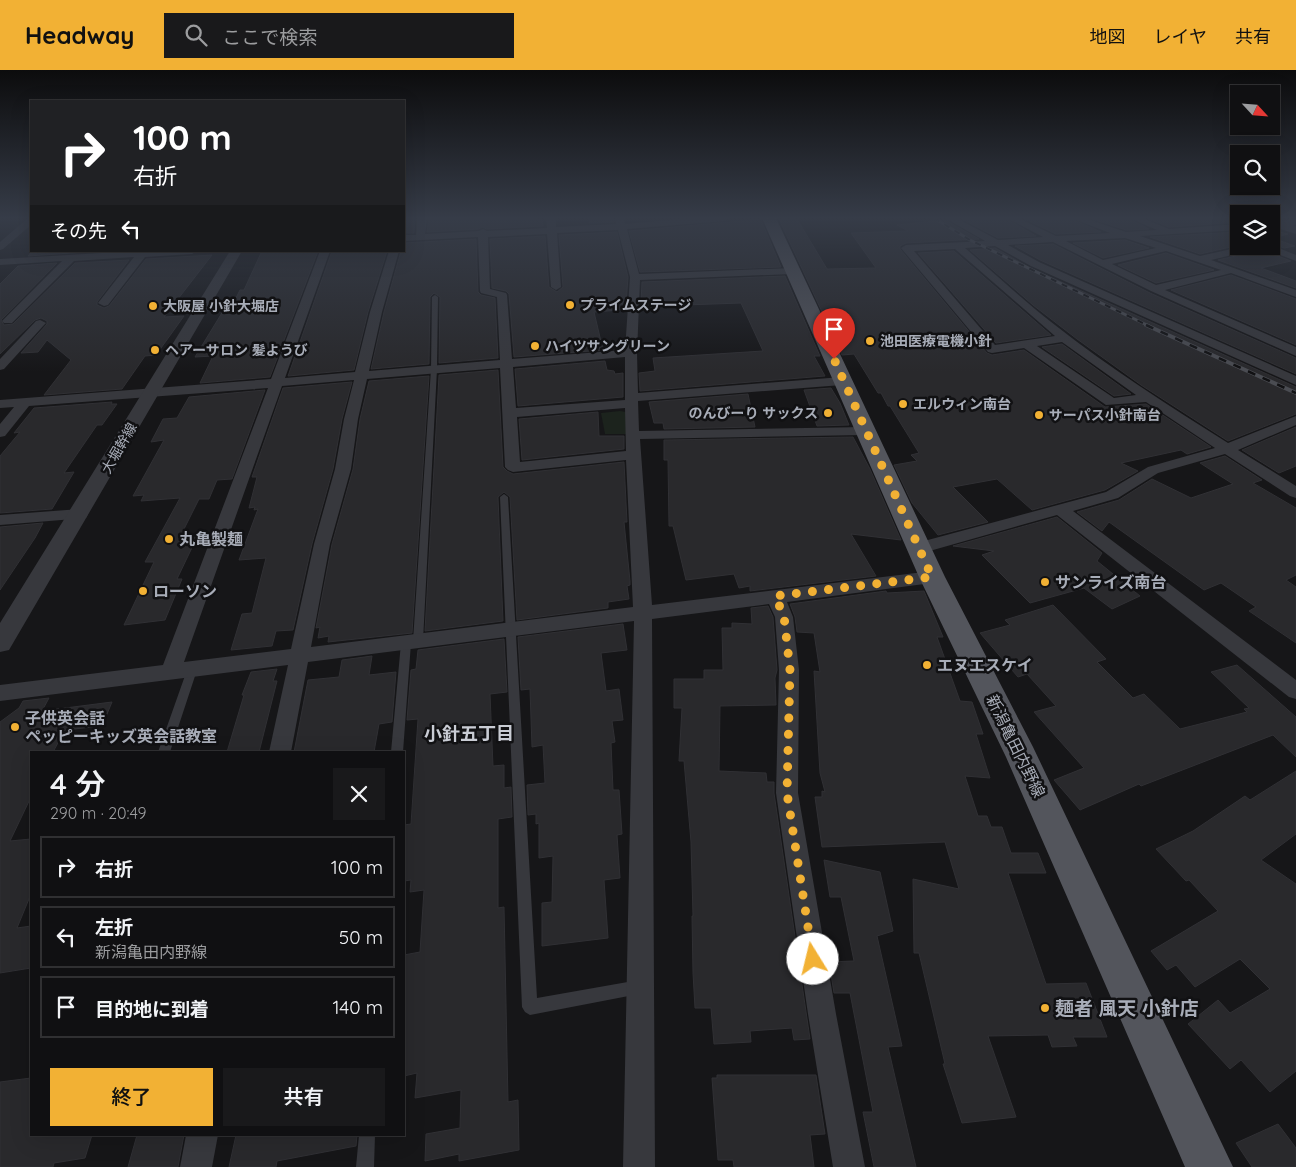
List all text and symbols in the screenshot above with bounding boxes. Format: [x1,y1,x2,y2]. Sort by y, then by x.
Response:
search box [164,13,514,58]
text: Headway [25,20,134,50]
icon: search [182,21,210,49]
text: ここで検索 [222,25,317,49]
text: 地図 [1090,25,1126,48]
text: レイヤ [1154,25,1207,48]
text: 共有 [1235,25,1271,48]
north arrow [1230,85,1280,135]
map controls [1230,85,1280,255]
text: 100 m [133,115,232,159]
icon: right [50,120,115,185]
button: search [1230,145,1280,195]
text: 右折 [133,162,177,190]
button: layers [1230,205,1280,255]
icon: left [117,215,145,243]
text: その先 [50,219,107,243]
place label: プライムステージ [580,296,691,314]
place label: 大阪屋 小針大堀店 [163,297,279,315]
marker: プライムステージ [564,299,576,311]
marker: 大阪屋 小針大堀店 [147,300,159,312]
pin [813,308,855,359]
icon: arrive [820,315,848,343]
place label: 池田医療電機小針 [880,332,992,350]
marker: 池田医療電機小針 [864,335,876,347]
place label: ハイツサングリーン [545,337,670,355]
marker: ハイツサングリーン [529,340,541,352]
place label: ヘアーサロン 髪ようび [165,341,308,359]
marker: ヘアーサロン 髪ようび [149,344,161,356]
place label: エルウィン南台 [913,395,1011,413]
marker: エルウィン南台 [897,398,909,410]
place label: のんびーり サックス [689,404,818,422]
place label: サーパス小針南台 [1049,406,1161,424]
marker: のんびーり サックス [822,407,834,419]
marker: サーパス小針南台 [1033,409,1045,421]
street label: 大堀幹線 [97,419,141,477]
place label: 丸亀製麺 [179,529,243,549]
marker: 丸亀製麺 [163,533,175,545]
place label: サンライズ南台 [1055,572,1167,592]
marker: サンライズ南台 [1039,576,1051,588]
place label: ローソン [153,581,217,601]
marker: ローソン [137,585,149,597]
place label: エヌエスケイ [937,655,1033,675]
marker: エヌエスケイ [921,659,933,671]
street label: 新潟亀田内野線 [982,691,1050,801]
place label: 子供英会話 ペッピーキッズ英会話教室 [25,708,217,746]
marker: 子供英会話 ペッピーキッズ英会話教室 [9,721,21,733]
district label: 小針五丁目 [424,722,514,745]
text: 4 分 [50,765,105,803]
button: close [333,768,385,820]
text: 290 m · 20:49 [50,803,147,823]
icon: right [52,853,80,881]
text: 100 m [331,855,383,879]
text: 右折 [95,857,133,881]
text: 左折 [95,915,133,939]
icon: left [52,923,80,951]
text: 50 m [339,925,383,949]
position arrow [786,932,838,984]
text: 新潟亀田内野線 [95,942,207,962]
icon: arrive [52,993,80,1021]
text: 140 m [332,995,383,1019]
place label: 麺者 風天 小針店 [1055,996,1199,1020]
text: 目的地に到着 [95,997,209,1021]
marker: 麺者 風天 小針店 [1039,1002,1051,1014]
button: 終了 [50,1068,213,1126]
button: 共有 [223,1068,385,1126]

